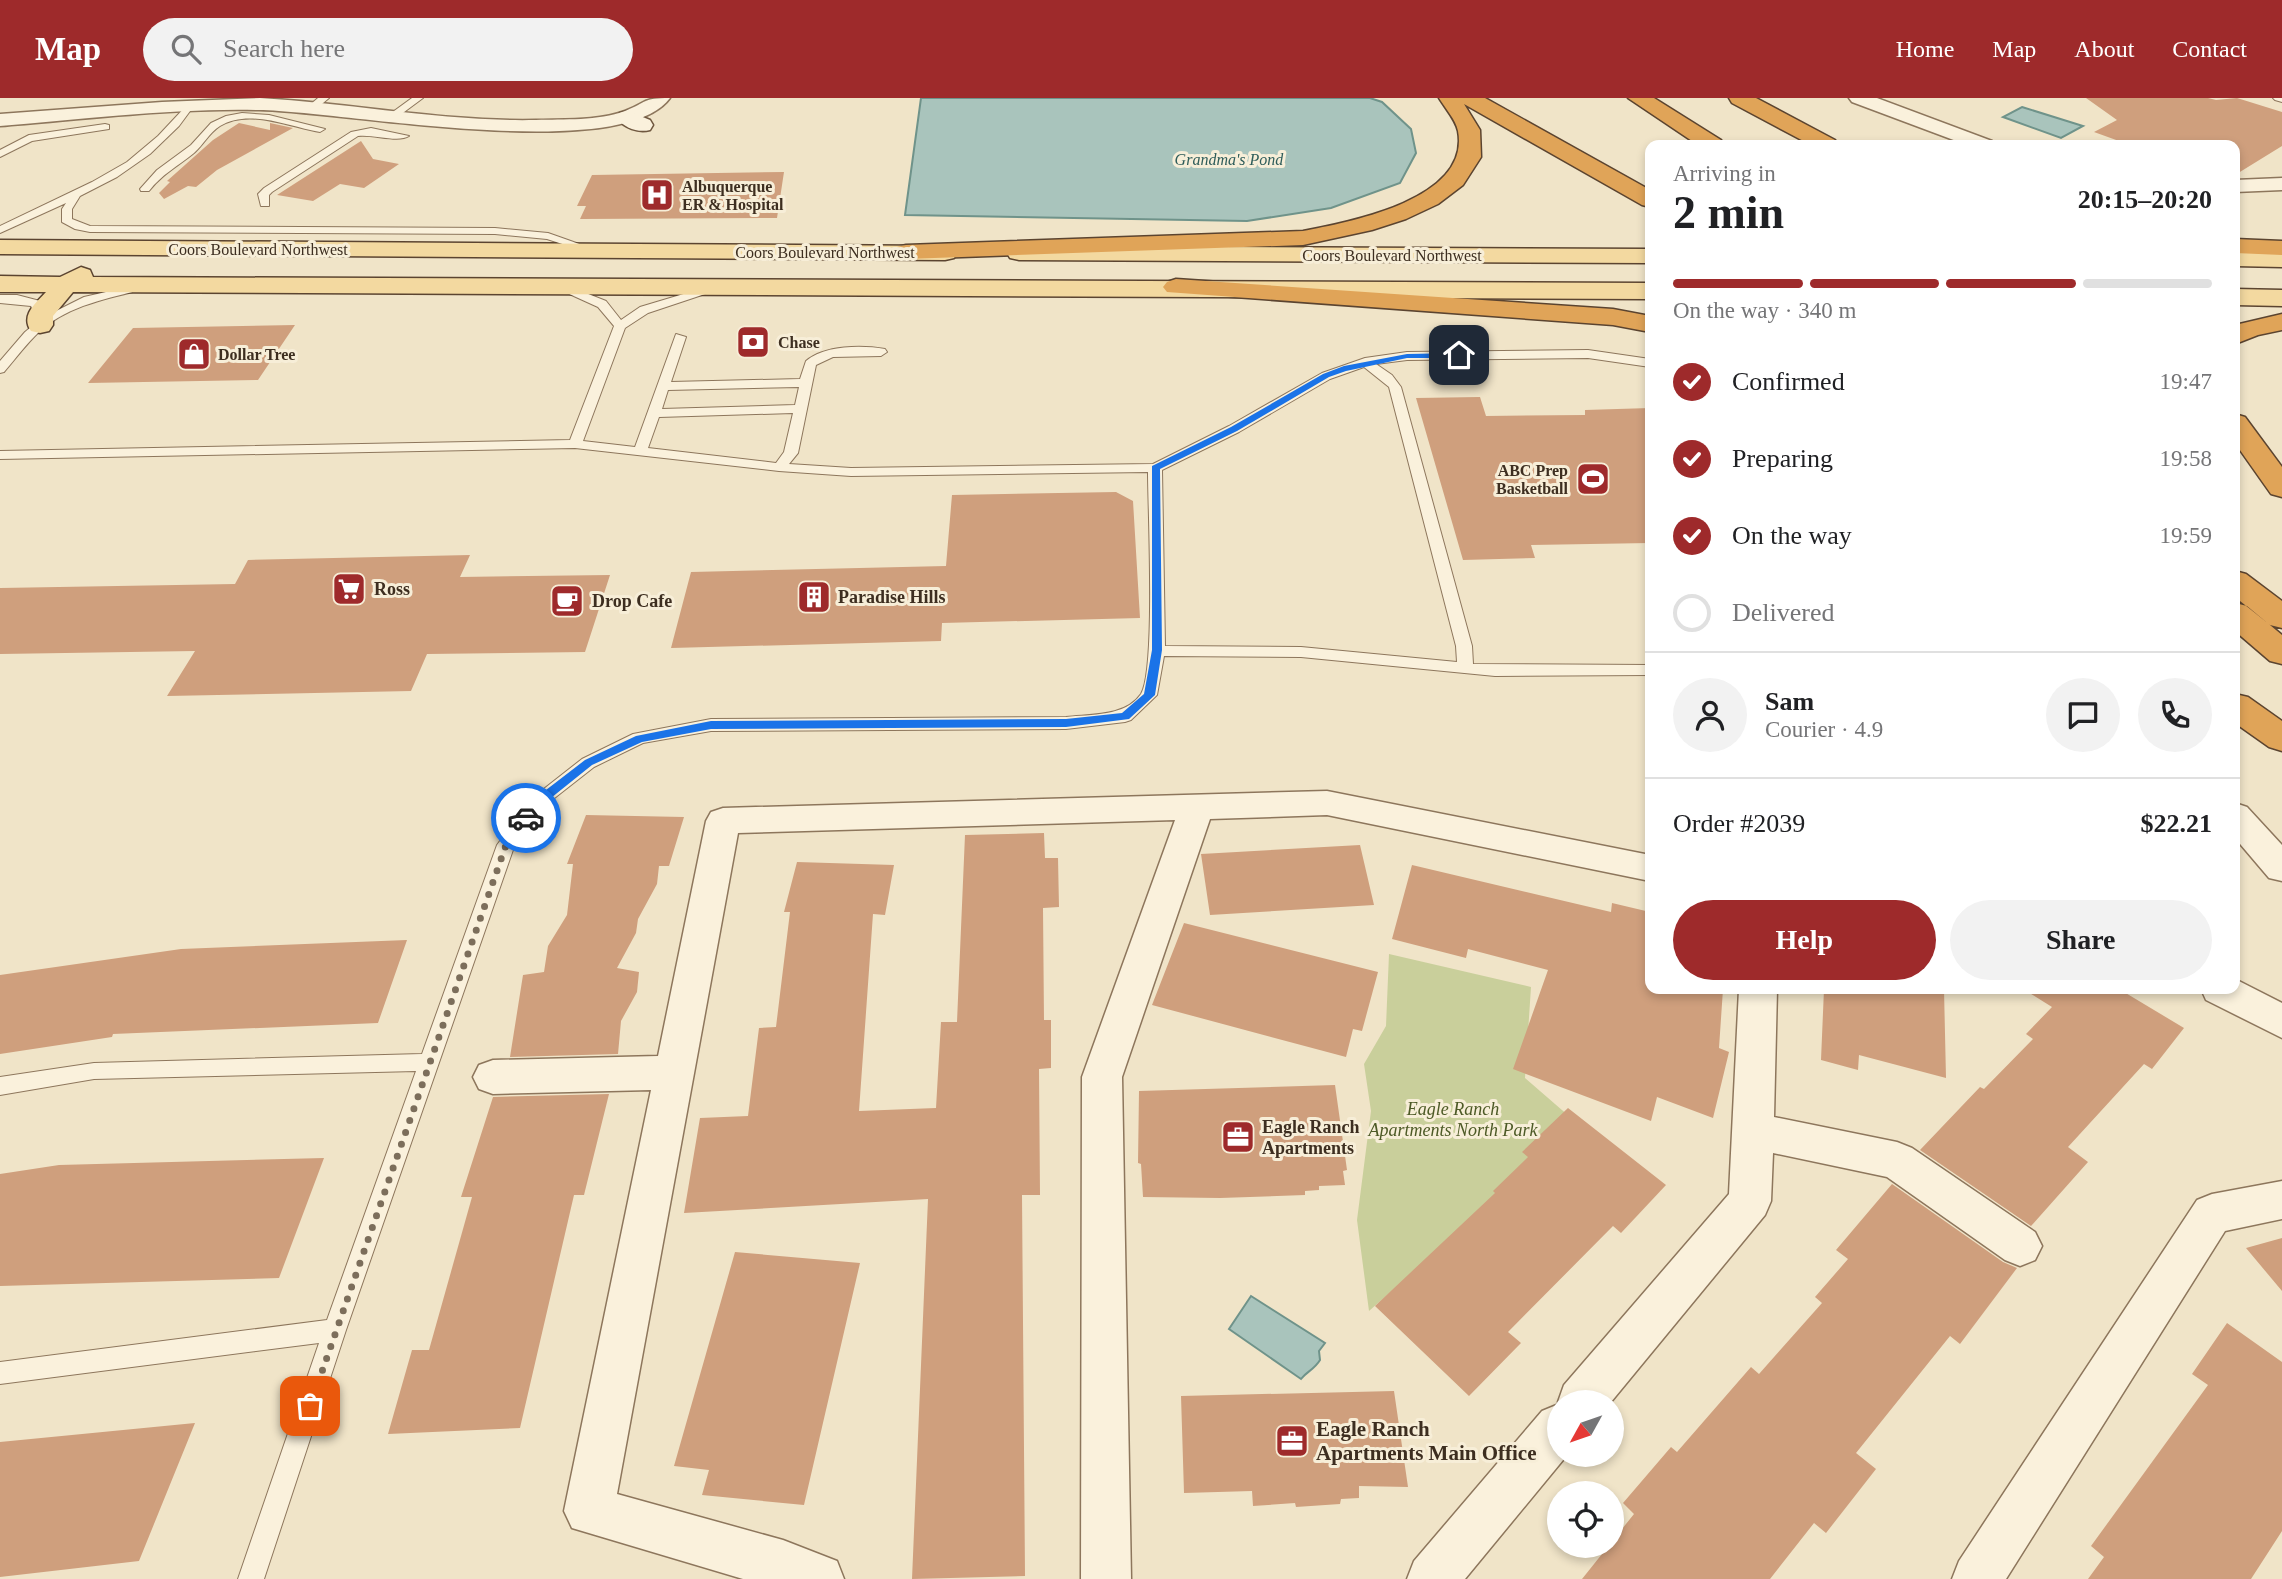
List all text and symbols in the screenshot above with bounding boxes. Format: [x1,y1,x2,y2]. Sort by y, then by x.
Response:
search box [143,18,633,81]
icon: search [167,30,205,68]
text: Map [35,31,101,67]
text: Search here [223,34,345,63]
text: Home [1896,36,1954,62]
text: Map [1992,36,2036,62]
text: About [2074,36,2134,62]
text: Contact [2172,36,2247,62]
water label: Grandma's Pond [1175,151,1284,168]
text: Arriving in [1673,161,1776,186]
hospital icon: Albuquerque ER & Hospital [638,176,676,214]
place label: Albuquerque ER & Hospital [682,178,784,214]
text: 20:15–20:20 [2078,185,2212,214]
text: 2 min [1673,187,1784,238]
street label: Coors Boulevard Northwest [168,241,348,258]
street label: Coors Boulevard Northwest [735,244,915,261]
street label: Coors Boulevard Northwest [1302,247,1482,264]
text: On the way · 340 m [1673,298,1856,323]
bank icon: Chase [734,323,772,361]
pin [1429,325,1489,385]
place label: Chase [778,334,820,351]
shop icon: Dollar Tree [175,335,213,373]
icon: home [1440,336,1478,374]
place label: Dollar Tree [218,346,295,363]
icon: check [1673,363,1711,401]
text: Confirmed [1732,367,1845,396]
text: 19:47 [2160,369,2212,394]
icon: check [1673,440,1711,478]
text: Preparing [1732,444,1833,473]
text: 19:58 [2160,446,2212,471]
sports icon: ABC Prep Basketball [1574,460,1612,498]
place label: ABC Prep Basketball [1496,462,1569,497]
icon: check [1673,517,1711,555]
text: On the way [1732,521,1852,550]
text: 19:59 [2160,523,2212,548]
supermarket icon: Ross [330,570,368,608]
building icon: Paradise Hills [795,578,833,616]
place label: Ross [374,579,410,599]
cafe icon: Drop Cafe [548,582,586,620]
place label: Paradise Hills [838,587,946,607]
place label: Drop Cafe [592,591,672,611]
text: Delivered [1732,598,1835,627]
button: person [1673,678,1747,752]
button: chat [2046,678,2120,752]
button: phone [2138,678,2212,752]
text: Sam [1765,687,1814,716]
text: Courier · 4.9 [1765,717,1883,742]
courier [491,783,561,853]
icon: car [507,799,545,837]
text: Order #2039 [1673,809,1805,838]
text: $22.21 [2141,809,2212,838]
button: Help [1673,900,1936,980]
button: Share [1950,900,2212,980]
park label: Eagle Ranch Apartments North Park [1368,1099,1539,1140]
place label: Eagle Ranch Apartments [1262,1117,1360,1158]
office icon: Eagle Ranch Apartments [1219,1118,1257,1156]
pin [280,1376,340,1436]
icon: bag [291,1387,329,1425]
north arrow [1547,1390,1624,1466]
map controls [1547,1390,1624,1558]
place label: Eagle Ranch Apartments Main Office [1316,1417,1536,1465]
office icon: Eagle Ranch Apartments Main Office [1273,1422,1311,1460]
button: locate [1547,1481,1624,1558]

